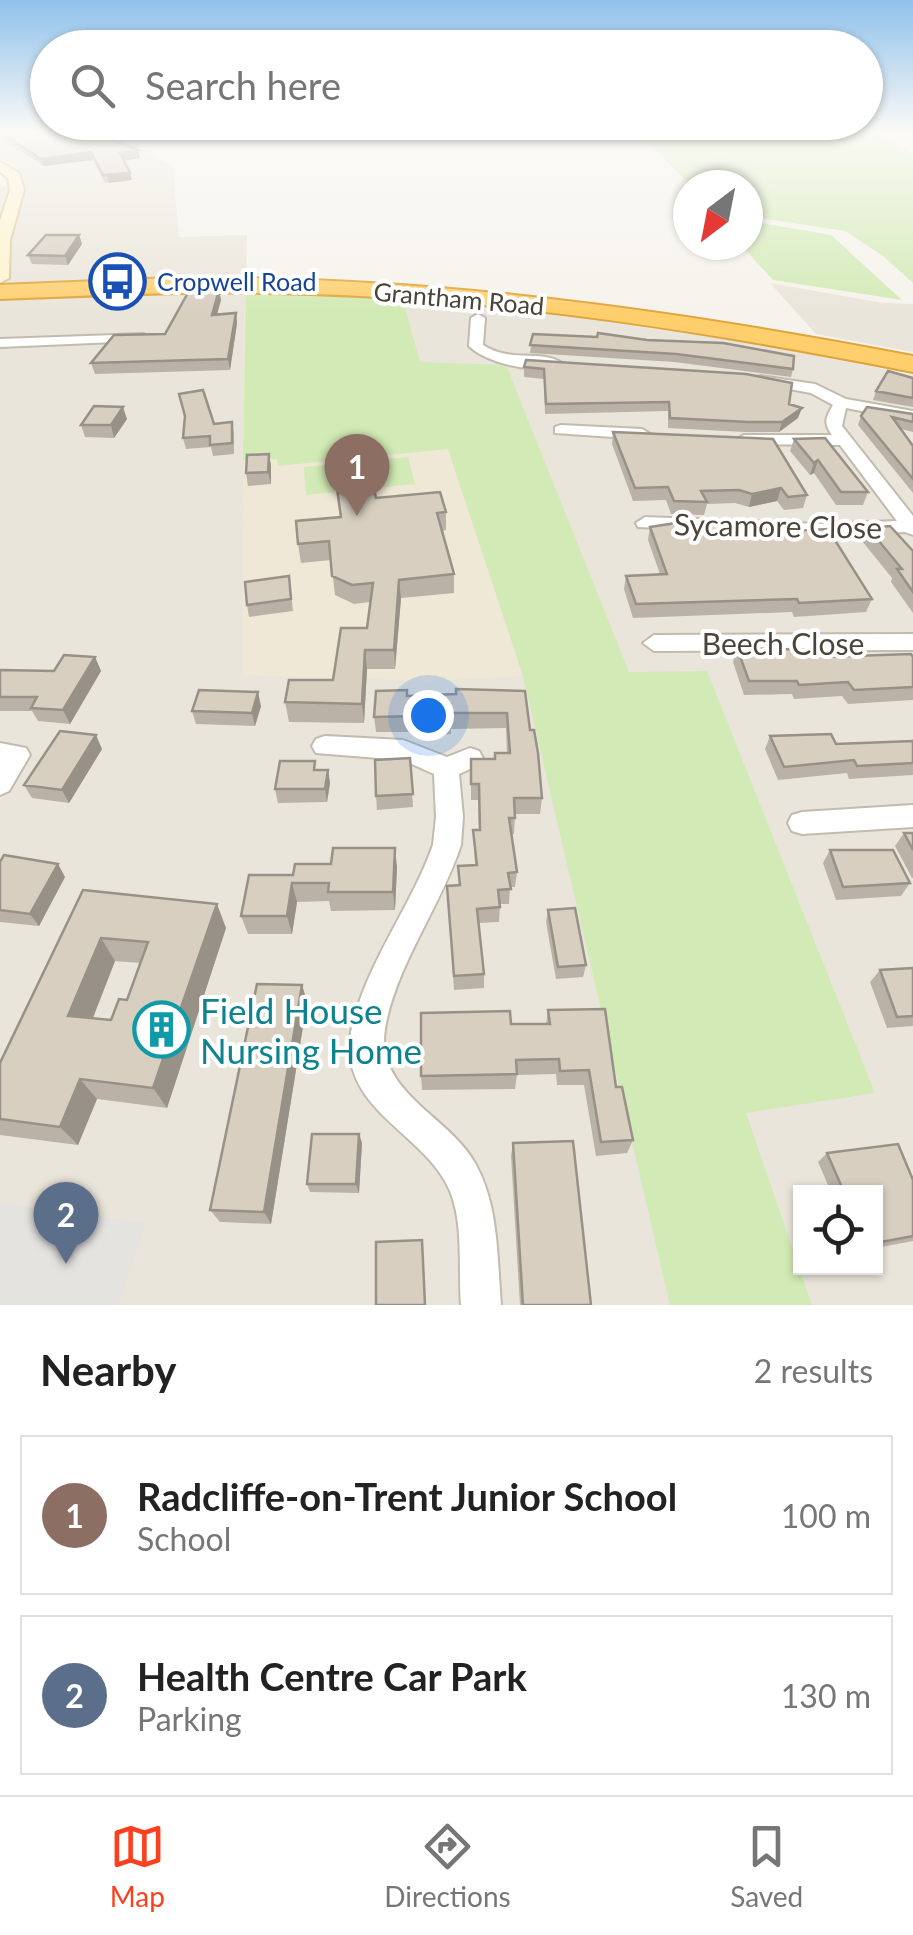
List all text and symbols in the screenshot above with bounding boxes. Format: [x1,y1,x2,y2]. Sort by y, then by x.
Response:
search box [30,30,883,140]
icon: search [65,58,120,113]
text: Search here [145,62,341,108]
north arrow [673,170,763,260]
bus stop icon: Cropwell Road [88,251,148,311]
place label: Cropwell Road [157,266,317,296]
street label: Grantham Road [373,276,545,320]
pin: 1 [324,434,390,516]
street label: Sycamore Close [674,505,882,545]
street label: Beech Close [702,625,864,661]
your location [403,690,454,741]
place label: Field House Nursing Home [200,989,422,1071]
building icon: Field House Nursing Home [131,1000,191,1060]
pin: 2 [34,1182,98,1264]
map controls [793,1185,883,1275]
button: locate [793,1185,883,1275]
text: Nearby [40,1345,177,1395]
text: 2 results [754,1351,873,1390]
text: Radcliffe-on-Trent Junior School [137,1473,677,1519]
text: 1 [65,1496,84,1535]
text: 100 m [781,1496,871,1535]
text: School [137,1519,231,1558]
text: Health Centre Car Park [137,1653,527,1699]
text: 2 [65,1676,84,1715]
text: 130 m [781,1676,871,1715]
text: Parking [137,1699,242,1738]
tab: Map [110,1819,165,1913]
tab: Directions [384,1819,511,1913]
tab: Saved [730,1819,803,1913]

